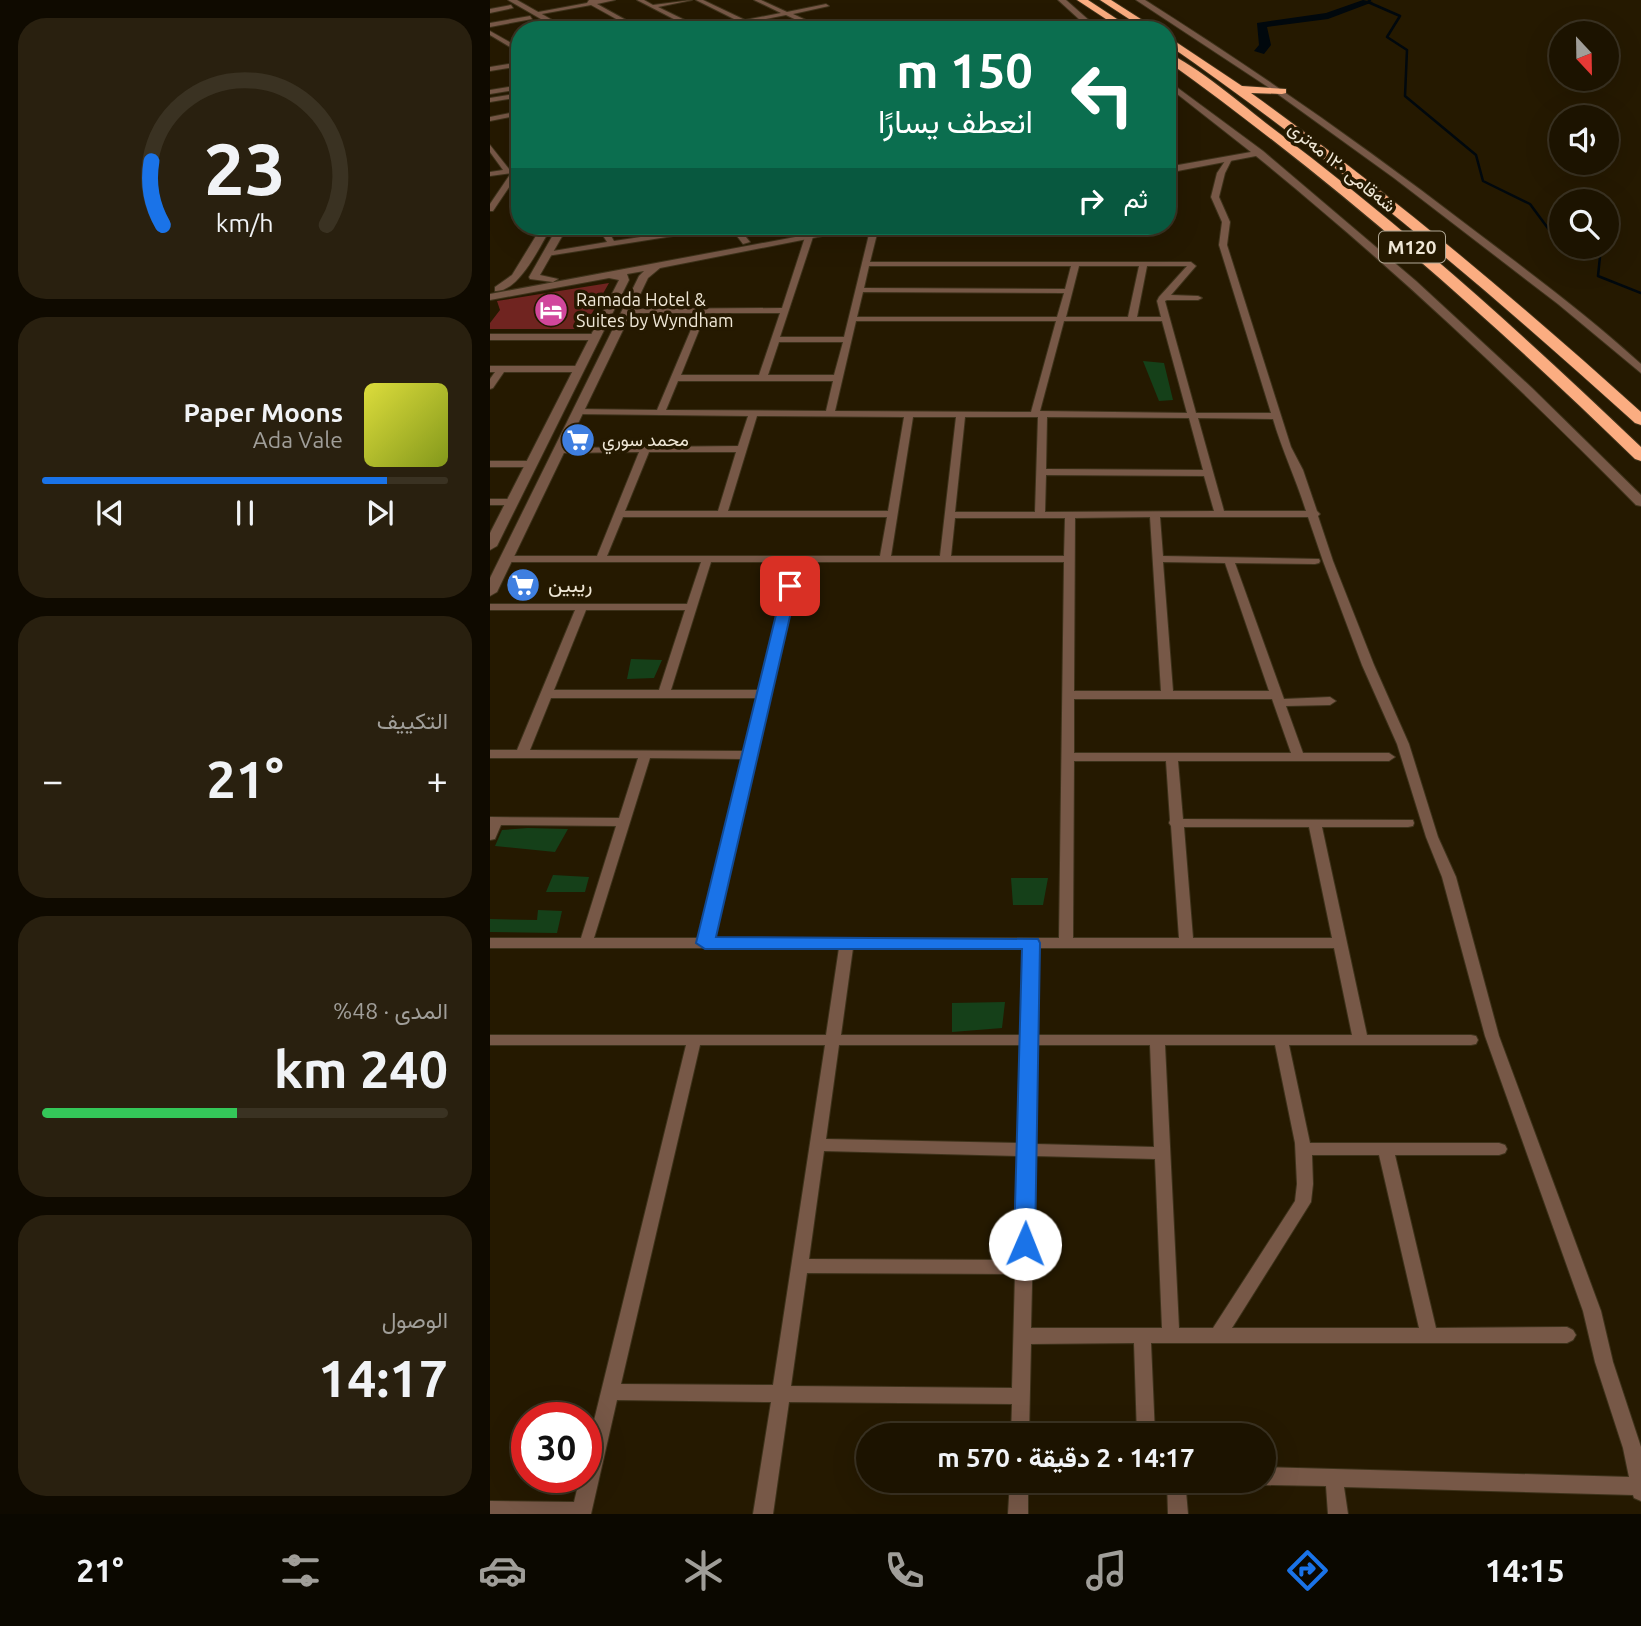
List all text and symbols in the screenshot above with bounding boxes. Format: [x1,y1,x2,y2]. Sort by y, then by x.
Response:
north arrow [1549,21,1619,91]
map controls [1549,21,1619,259]
text: 150 m [896,42,1033,97]
icon: left [1057,49,1148,140]
text: انعطف يسارًا [878,103,1033,139]
button: sound [1549,105,1619,175]
street label: شەقامی ١٢٠ مەتری [1284,117,1400,217]
text: 23 [204,127,286,209]
icon: right [1072,182,1110,220]
text: ثم [1124,184,1148,213]
button: search [1549,189,1619,259]
text: km/h [216,208,274,236]
road number: M120 [1379,232,1445,262]
place label: Ramada Hotel & Suites by Wyndham [576,289,733,330]
hotel icon: Ramada Hotel & Suites by Wyndham [532,291,570,329]
text: Paper Moons [184,398,343,427]
supermarket icon: محمد سوري [559,421,597,459]
text: Ada Vale [253,427,343,452]
place label: محمد سوري [602,429,689,455]
icon: previous [91,494,129,532]
icon: pause [226,494,264,532]
icon: next [361,494,399,532]
pin [760,556,820,616]
supermarket icon: ريبين [504,566,542,604]
icon: arrive [771,567,809,605]
place label: ريبين [548,572,593,598]
text: التكييف [377,708,448,733]
text: 21° [206,750,284,808]
text: − [42,759,63,801]
text: + [427,759,448,801]
text: المدى · 48% [333,998,448,1023]
text: 240 km [274,1040,448,1098]
position arrow [988,1207,1062,1281]
text: الوصول [382,1307,448,1332]
text: 14:17 [318,1349,448,1407]
speed limit sign: 30 [511,1402,602,1493]
text: 14:17 · 2 دقيقة · 570 m [937,1443,1195,1472]
icon: filters [276,1546,325,1595]
icon: car [478,1546,527,1595]
icon: climate [679,1546,728,1595]
icon: phone [880,1546,929,1595]
icon: music [1082,1546,1131,1595]
icon: directions [1283,1546,1332,1595]
text: 21° [76,1552,124,1588]
text: 14:15 [1485,1552,1565,1588]

